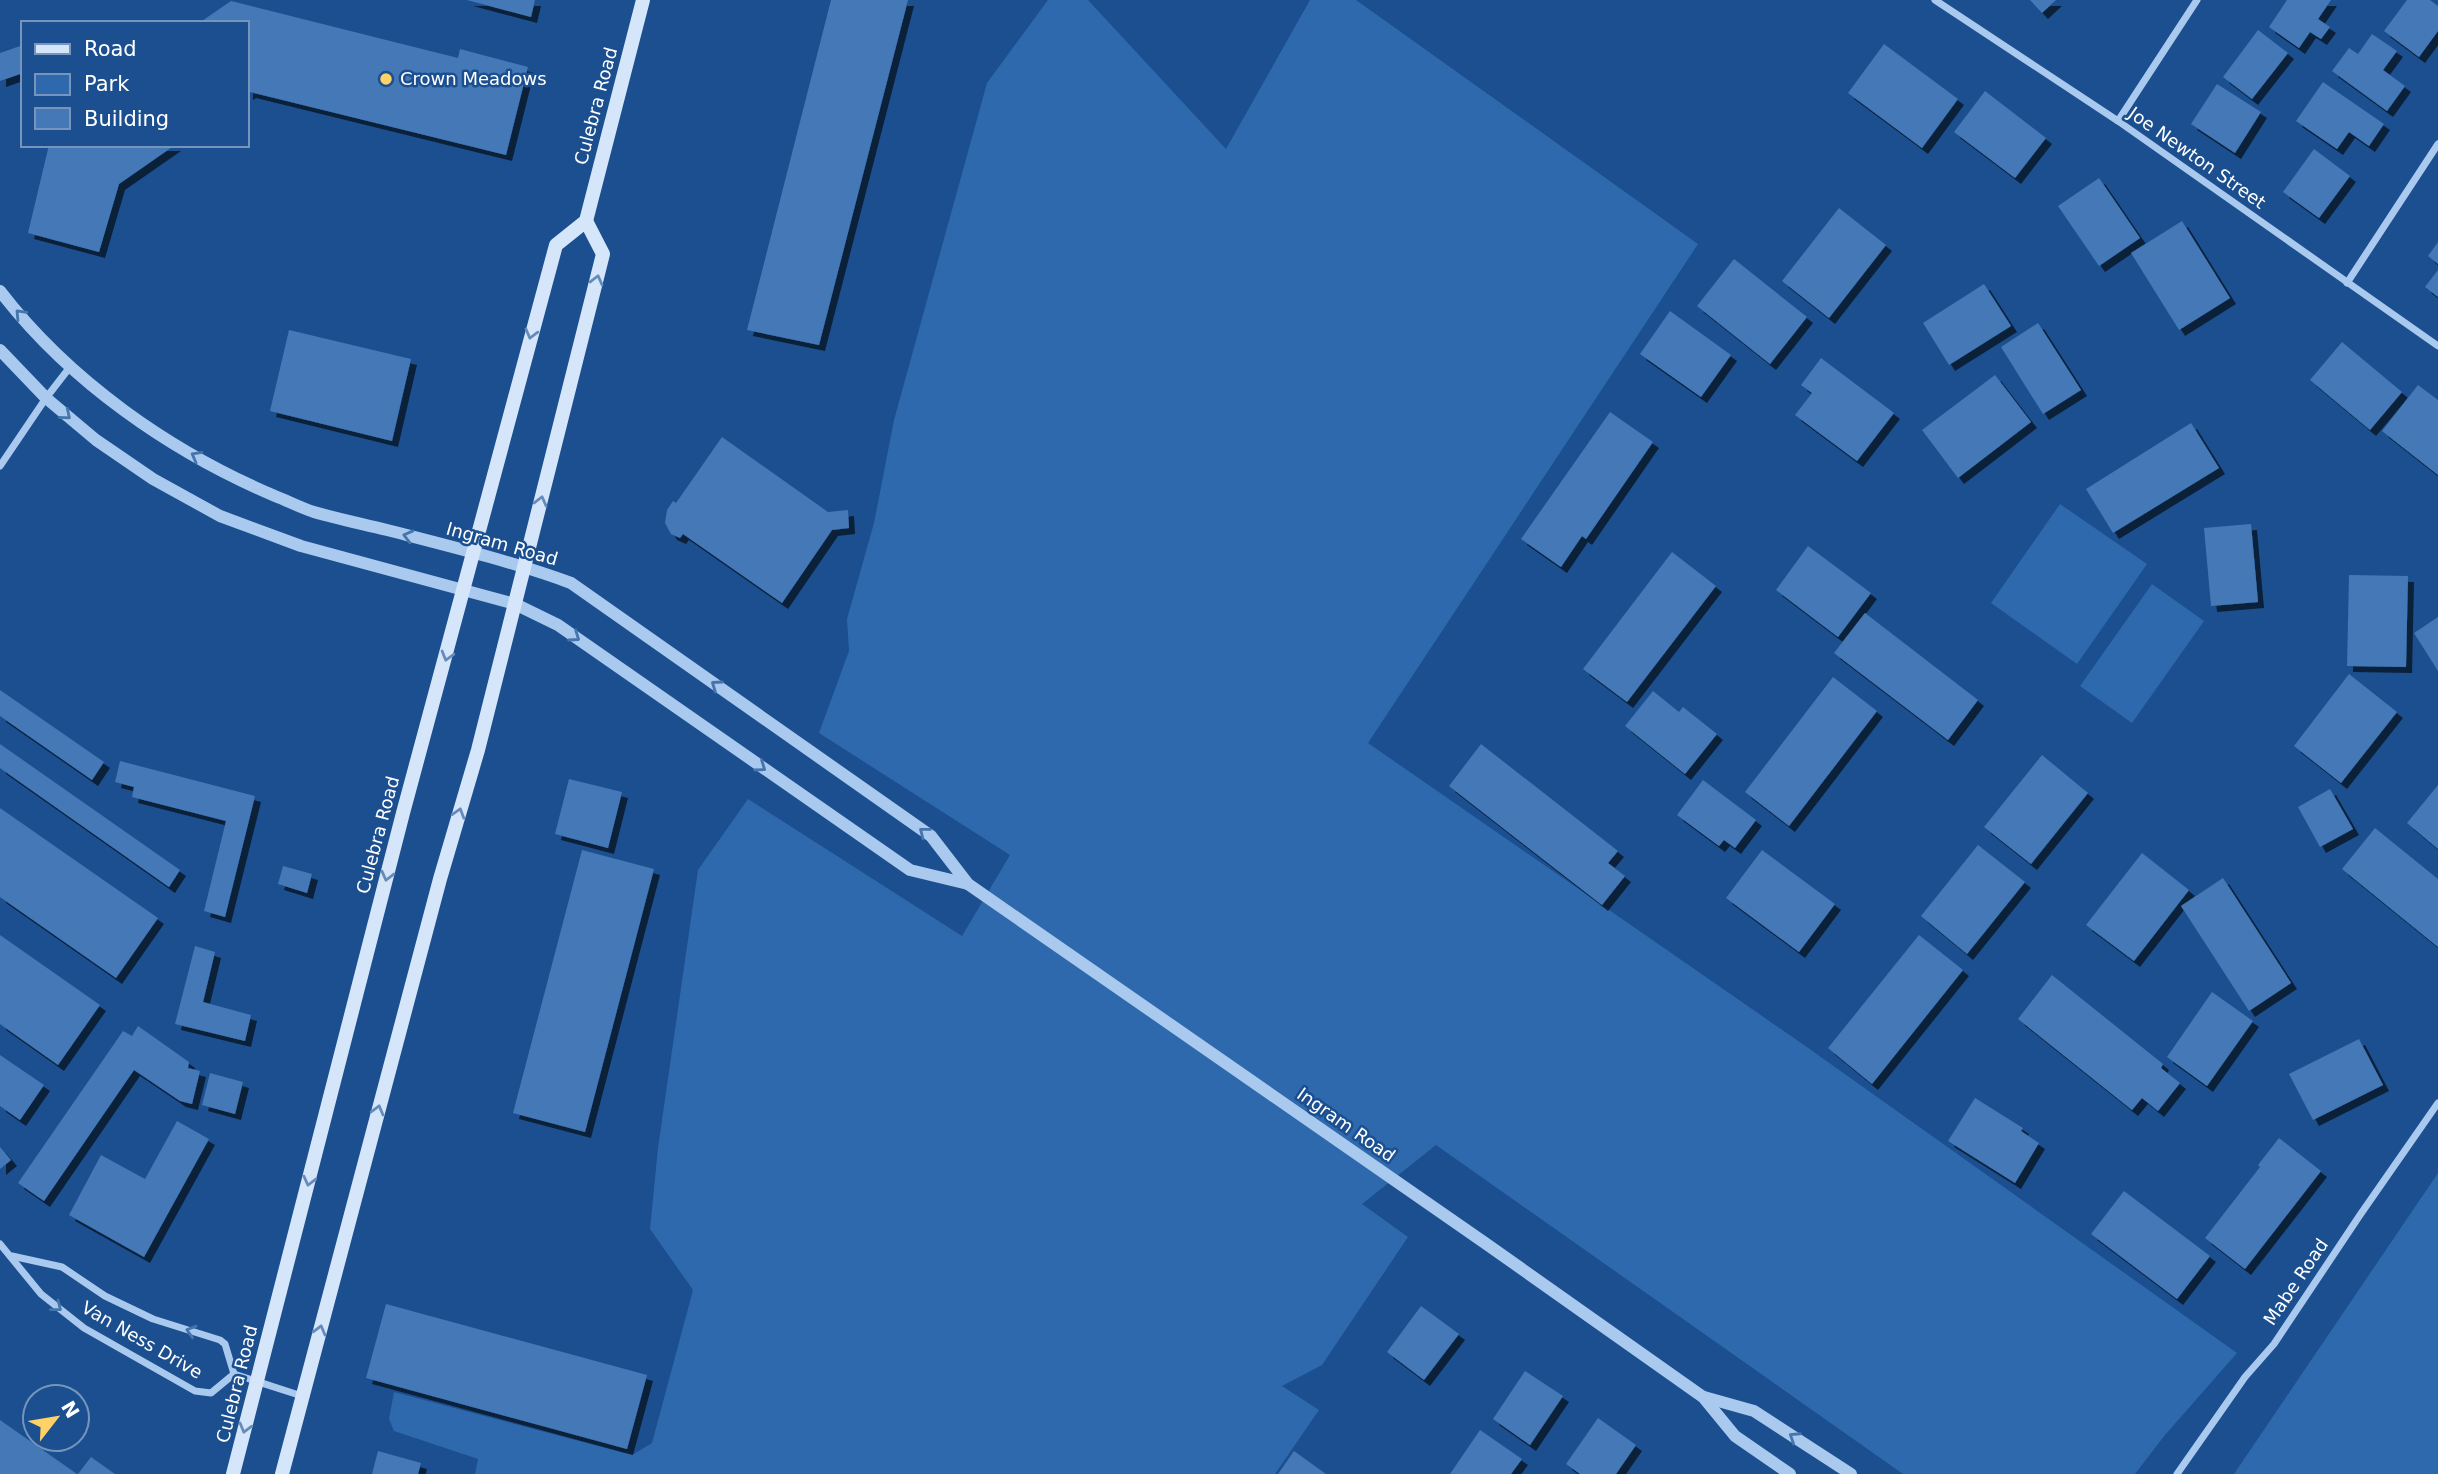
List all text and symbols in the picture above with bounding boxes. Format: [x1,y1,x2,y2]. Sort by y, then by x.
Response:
legend [21,21,248,147]
text: Road [84,37,137,61]
street label: Culebra Road [570,45,621,167]
place label: Crown Meadows [400,68,547,89]
marker: Crown Meadows [378,71,394,87]
text: Park [84,72,130,96]
street label: Joe Newton Street [2124,102,2270,213]
text: Building [84,107,169,131]
one-way arrow [589,274,603,286]
one-way arrow [15,309,28,322]
one-way arrow [525,328,540,340]
one-way arrow [58,407,71,419]
one-way arrow [191,451,203,464]
one-way arrow [533,495,547,507]
street label: Ingram Road [444,518,560,569]
one-way arrow [402,530,414,544]
one-way arrow [567,629,580,641]
one-way arrow [440,650,455,662]
one-way arrow [711,681,724,693]
one-way arrow [753,759,766,771]
street label: Culebra Road [352,774,403,896]
one-way arrow [451,808,466,820]
one-way arrow [920,827,932,840]
one-way arrow [381,869,395,881]
street label: Ingram Road [1293,1083,1399,1166]
one-way arrow [370,1105,384,1117]
one-way arrow [303,1175,317,1187]
street label: Mabe Road [2259,1234,2332,1329]
street label: Van Ness Drive [78,1296,206,1383]
one-way arrow [49,1298,62,1311]
street label: Culebra Road [212,1323,261,1445]
one-way arrow [186,1324,198,1339]
one-way arrow [312,1324,326,1336]
north arrow [21,1383,91,1453]
text: N [57,1397,84,1422]
one-way arrow [239,1422,253,1434]
one-way arrow [1788,1432,1801,1445]

